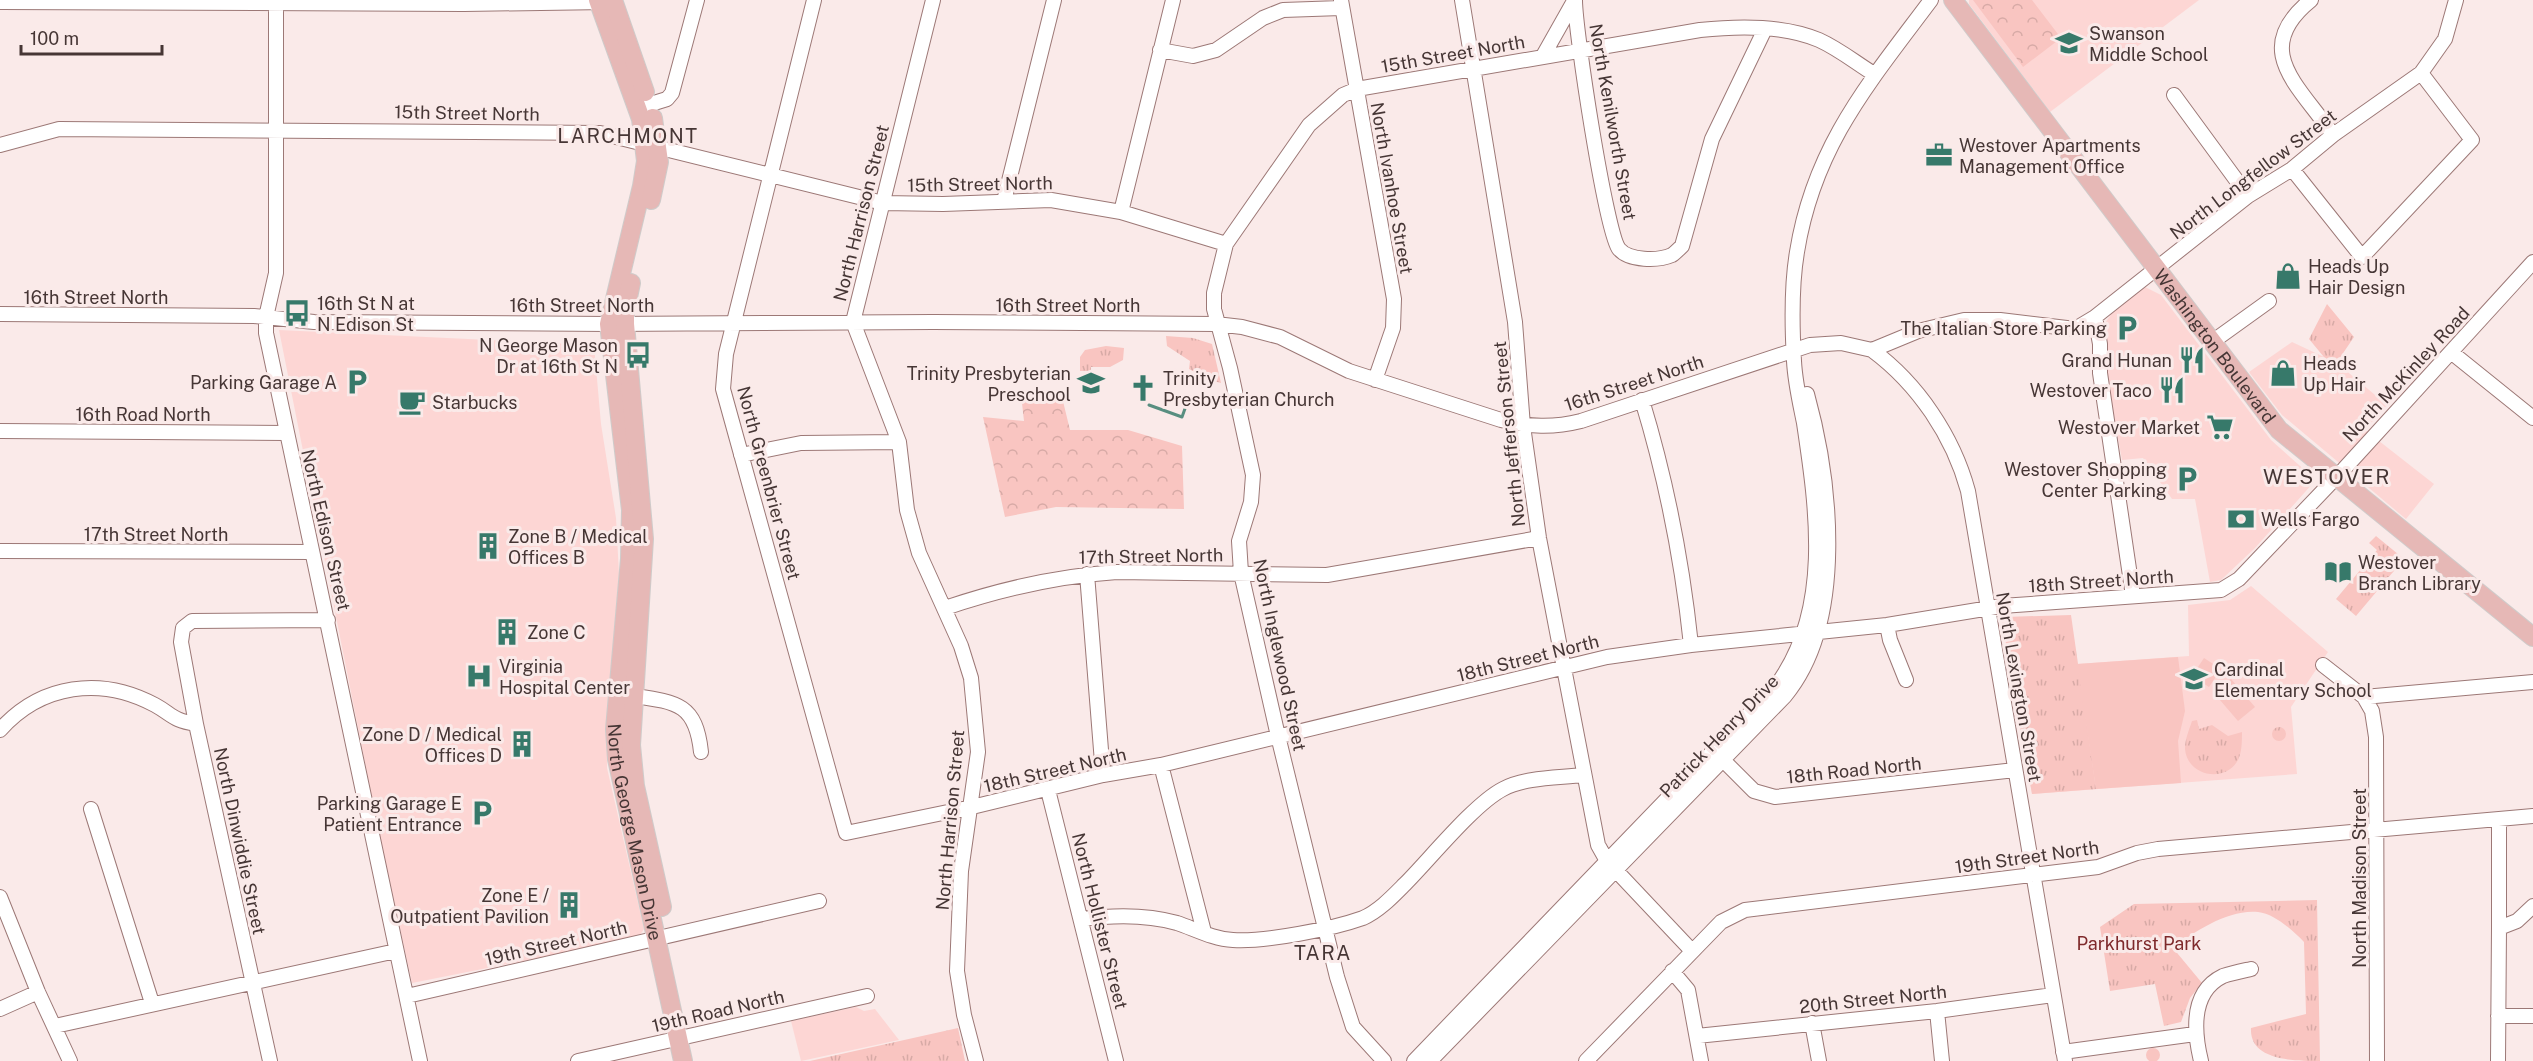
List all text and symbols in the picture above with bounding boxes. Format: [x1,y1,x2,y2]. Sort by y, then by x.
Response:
scale bar [21,18,162,56]
street label: North Kenilworth Street [1585,22,1641,222]
place label: Swanson Middle School [2089,23,2208,65]
text: 100 m [30,28,79,49]
school or university icon: Swanson Middle School [2054,28,2084,58]
street label: 15th Street North [1380,31,1526,77]
street label: North Ivanhoe Street [1367,100,1417,276]
street label: 15th Street North [394,101,540,125]
street label: North Longfellow Street [2166,105,2340,243]
street label: North Harrison Street [829,123,893,303]
district label: LARCHMONT [557,124,699,148]
place label: Westover Apartments Management Office [1959,135,2141,177]
office icon: Westover Apartments Management Office [1924,140,1954,170]
street label: 15th Street North [907,172,1053,196]
place label: Heads Up Hair Design [2308,256,2405,298]
shop icon: Heads Up Hair Design [2273,261,2303,291]
street label: Washington Boulevard [2150,265,2280,427]
street label: 16th Street North [23,287,169,308]
place label: 16th St N at N Edison St [317,293,415,335]
street label: 16th Street North [509,295,655,316]
street label: 16th Street North [995,295,1141,316]
bus stop icon: 16th St N at N Edison St [282,298,312,328]
street label: North McKinley Road [2338,302,2474,446]
parking icon: The Italian Store Parking [2112,313,2142,343]
place label: The Italian Store Parking [1901,318,2107,339]
place label: N George Mason Dr at 16th St N [479,335,618,377]
bus stop icon: N George Mason Dr at 16th St N [623,340,653,370]
street label: North Jefferson Street [1489,340,1529,528]
restaurant icon: Grand Hunan [2177,345,2207,375]
place label: Grand Hunan [2062,350,2172,371]
street label: 16th Street North [1562,351,1706,415]
place label: Heads Up Hair [2303,353,2366,395]
shop icon: Heads Up Hair [2268,358,2298,388]
place label: Trinity Presbyterian Preschool [907,363,1071,405]
parking icon: Parking Garage A [342,367,372,397]
school or university icon: Trinity Presbyterian Preschool [1076,368,1106,398]
place label: Trinity Presbyterian Church [1163,368,1334,410]
place label: Parking Garage A [190,372,337,393]
church icon: Trinity Presbyterian Church [1128,373,1158,403]
restaurant icon: Westover Taco [2157,375,2187,405]
place label: Westover Taco [2030,380,2152,401]
street label: North Greenbrier Street [733,384,805,582]
cafe icon: Starbucks [397,387,427,417]
place label: Starbucks [432,392,517,413]
street label: 16th Road North [75,404,211,425]
supermarket icon: Westover Market [2205,412,2235,442]
place label: Westover Market [2058,417,2200,438]
street label: North Edison Street [297,447,355,613]
place label: Westover Shopping Center Parking [2004,459,2167,501]
parking icon: Westover Shopping Center Parking [2172,464,2202,494]
district label: WESTOVER [2263,464,2391,489]
bank icon: Wells Fargo [2226,504,2256,534]
place label: Wells Fargo [2261,509,2360,530]
street label: 17th Street North [84,524,228,545]
place label: Zone B / Medical Offices B [508,526,648,568]
building icon: Zone B / Medical Offices B [473,531,503,561]
street label: 17th Street North [1079,544,1223,568]
place label: Westover Branch Library [2358,552,2481,594]
street label: North Inglewood Street [1249,557,1311,753]
library icon: Westover Branch Library [2323,557,2353,587]
street label: 18th Street North [2028,565,2174,597]
street label: North Lexington Street [1992,590,2046,784]
building icon: Zone C [492,617,522,647]
place label: Zone C [527,622,586,643]
street label: 18th Street North [1455,630,1601,686]
place label: Virginia Hospital Center [499,656,630,698]
place label: Cardinal Elementary School [2214,659,2372,701]
hospital icon: Virginia Hospital Center [464,661,494,691]
school or university icon: Cardinal Elementary School [2179,664,2209,694]
street label: Patrick Henry Drive [1655,670,1783,802]
street label: North George Mason Drive [604,723,667,942]
place label: Zone D / Medical Offices D [362,724,502,766]
building icon: Zone D / Medical Offices D [507,729,537,759]
street label: North Harrison Street [932,729,968,911]
street label: 18th Street North [982,743,1128,797]
street label: North Dinwiddie Street [210,745,270,937]
street label: 18th Road North [1786,752,1922,788]
street label: North Madison Street [2349,788,2370,968]
place label: Parking Garage E Patient Entrance [317,793,462,835]
parking icon: Parking Garage E Patient Entrance [467,798,497,828]
street label: North Hollister Street [1068,831,1132,1011]
street label: 19th Street North [1954,837,2100,877]
place label: Zone E / Outpatient Pavilion [390,885,550,927]
building icon: Zone E / Outpatient Pavilion [554,890,584,920]
street label: 19th Street North [483,916,629,970]
park label: Parkhurst Park [2077,933,2201,954]
district label: TARA [1294,941,1352,965]
street label: 20th Street North [1798,981,1948,1017]
street label: 19th Road North [650,986,786,1036]

